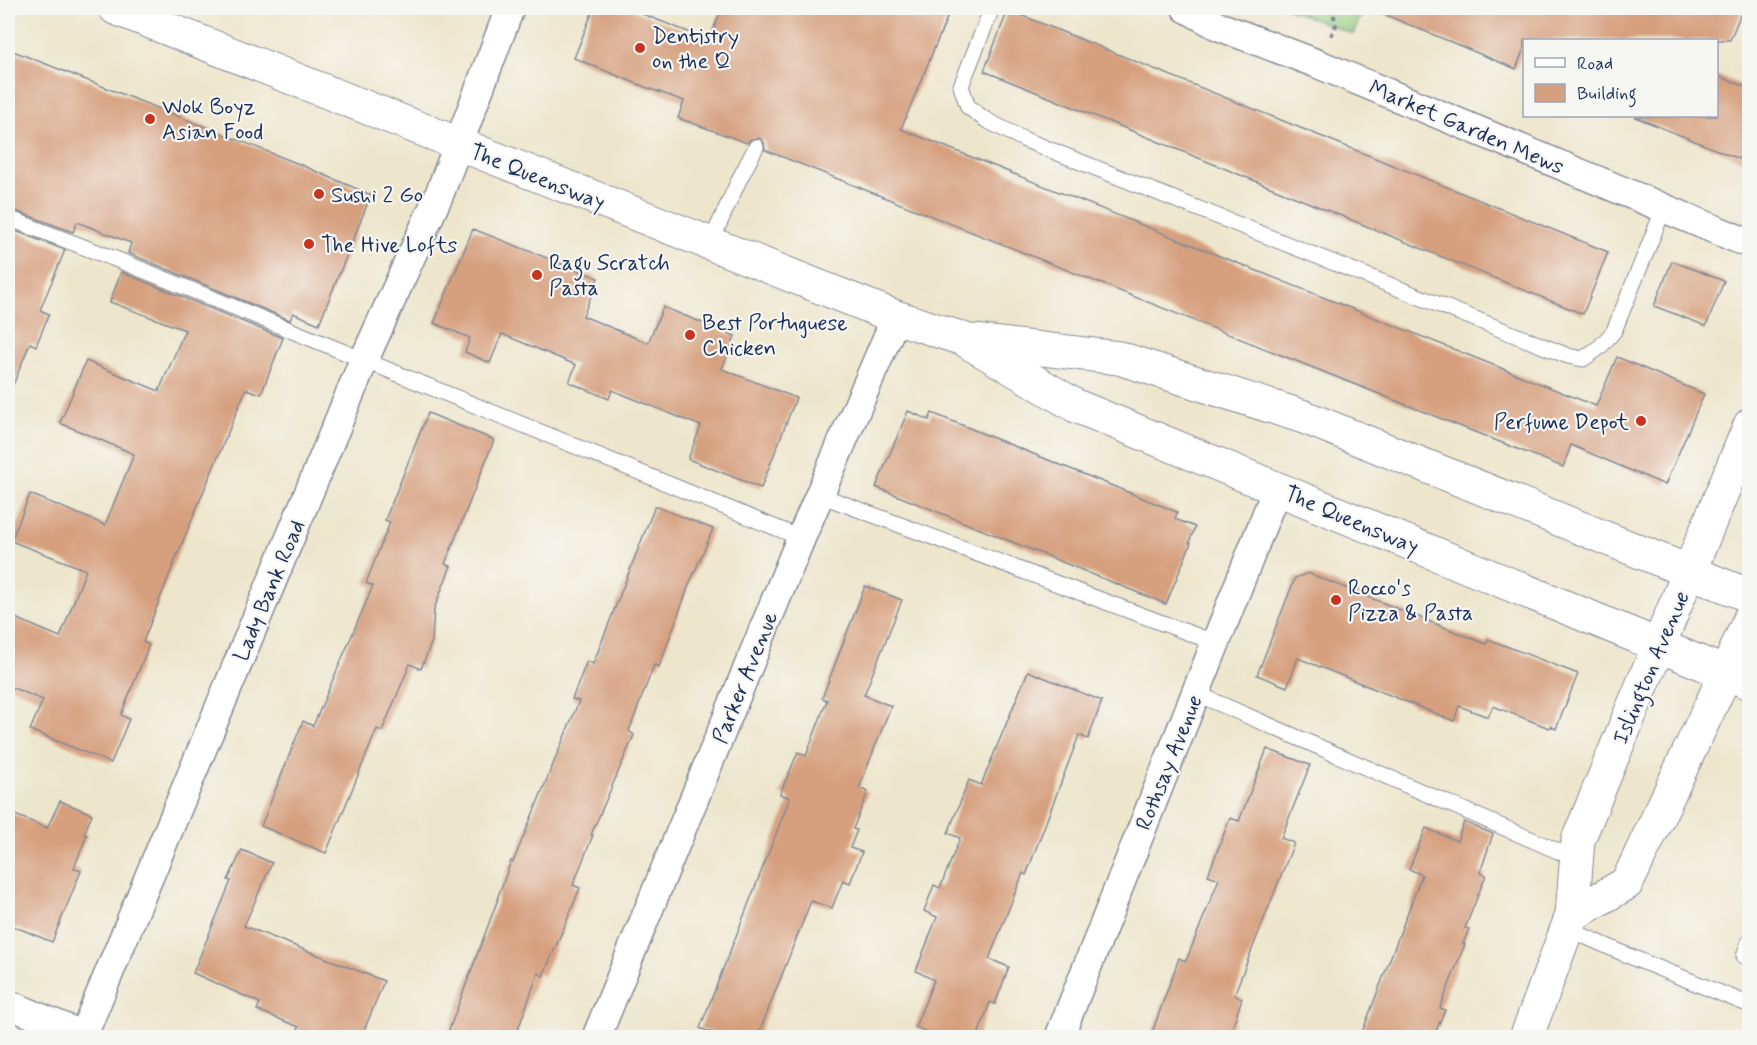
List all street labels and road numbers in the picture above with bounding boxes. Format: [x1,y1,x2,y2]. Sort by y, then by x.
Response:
street label: Market Garden Mews [1364,74,1568,182]
street label: The Queensway [466,138,609,218]
street label: The Queensway [1280,480,1423,562]
street label: Lady Bank Road [228,516,312,666]
street label: Islington Avenue [1607,587,1699,750]
street label: Parker Avenue [707,608,785,748]
street label: Rothsay Avenue [1130,691,1210,834]

